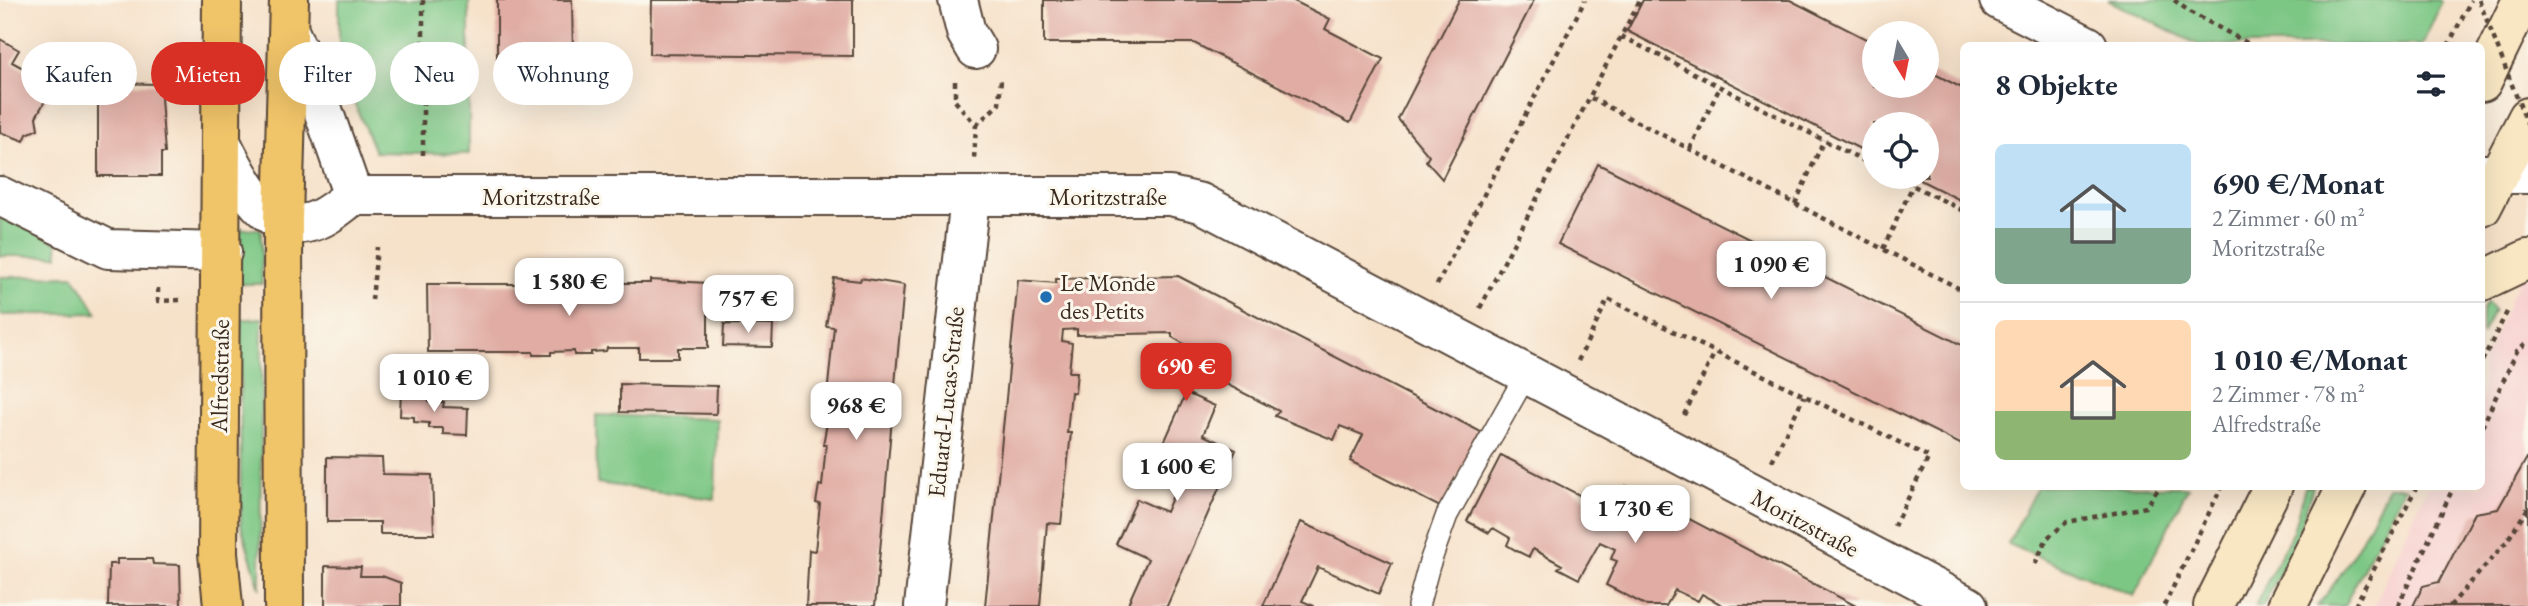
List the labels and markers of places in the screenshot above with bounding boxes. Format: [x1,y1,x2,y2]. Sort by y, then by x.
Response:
pin: 1 090 € [1706,242,1836,301]
pin: 1 580 € [504,258,634,318]
place label: Le Monde des Petits [1060,267,1155,326]
pin: 757 € [699,276,797,335]
marker: Le Monde des Petits [1038,289,1054,305]
pin: 690 € [1137,344,1235,403]
pin: 1 010 € [369,354,499,414]
pin: 968 € [807,382,905,442]
pin: 1 600 € [1112,444,1242,503]
pin: 1 730 € [1570,486,1700,545]

